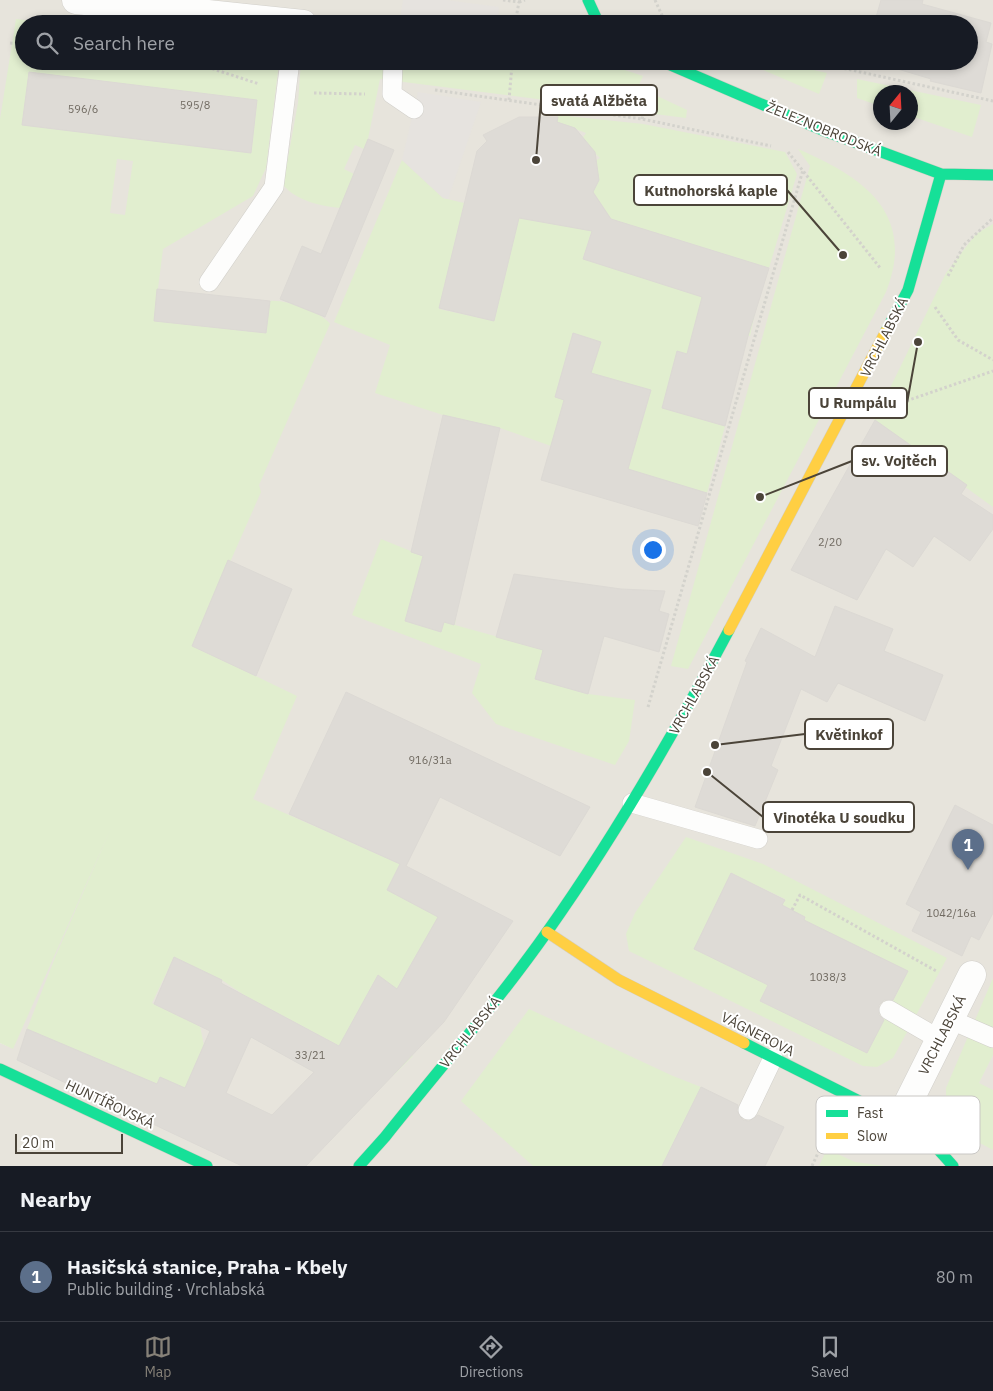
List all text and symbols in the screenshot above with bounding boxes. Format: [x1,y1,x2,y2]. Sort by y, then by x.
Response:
search box [15,15,978,70]
icon: search [33,29,61,57]
text: Search here [73,31,175,55]
callout: svatá Alžběta [541,85,657,115]
north arrow [873,85,918,130]
text: svatá Alžběta [551,91,648,110]
street label: ŽELEZNOBRODSKÁ [764,97,885,160]
house number: 595/8 [180,98,210,112]
house number: 596/6 [68,102,98,116]
callout: Kutnohorská kaple [634,175,787,205]
text: Kutnohorská kaple [644,181,778,200]
street label: VRCHLABSKÁ [855,294,912,380]
callout: U Rumpálu [809,388,907,418]
text: U Rumpálu [819,393,897,412]
callout: sv. Vojtěch [852,446,947,476]
text: sv. Vojtěch [861,451,937,470]
house number: 2/20 [818,535,842,549]
your location [640,537,666,563]
street label: VRCHLABSKÁ [664,652,723,738]
callout: Květinkof [805,719,893,749]
text: Květinkof [815,725,883,744]
house number: 916/31a [408,753,452,767]
callout: Vinotéka U soudku [763,802,914,832]
text: Vinotéka U soudku [773,808,905,827]
pin: 1 [952,829,984,870]
house number: 1042/16a [926,906,976,920]
house number: 1038/3 [809,970,847,984]
street label: VRCHLABSKÁ [435,992,504,1072]
street label: VRCHLABSKÁ [913,992,970,1078]
street label: VÁGNEROVA [718,1007,798,1060]
house number: 33/21 [295,1048,326,1062]
street label: HUNTÍŘOVSKÁ [63,1075,158,1132]
legend [816,1096,980,1154]
text: Fast [857,1104,883,1122]
text: Slow [857,1127,888,1145]
scale bar [15,1131,122,1154]
text: 20 m [22,1134,54,1152]
text: Nearby [20,1185,91,1213]
text: Hasičská stanice, Praha - Kbely [67,1255,348,1279]
text: 1 [31,1267,41,1287]
text: 80 m [936,1267,973,1287]
text: Public building · Vrchlabská [67,1279,265,1299]
tab: Map [144,1333,172,1381]
tab: Directions [460,1333,523,1381]
tab: Saved [811,1333,849,1381]

